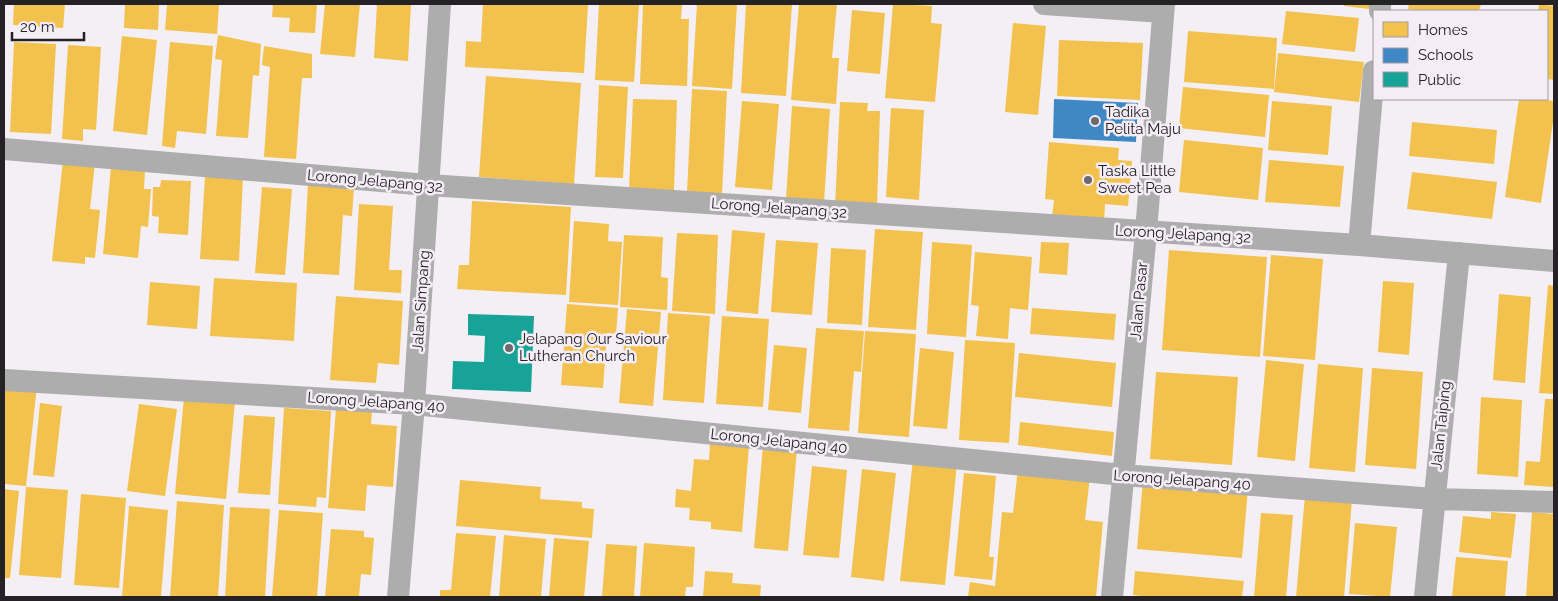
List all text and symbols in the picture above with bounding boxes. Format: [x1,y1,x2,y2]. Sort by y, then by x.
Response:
scale bar [12,10,85,42]
legend [1373,10,1548,100]
text: 20 m [20,18,55,36]
text: Homes [1418,21,1468,39]
text: Schools [1418,46,1473,64]
text: Public [1418,71,1461,89]
place label: Tadika Pelita Maju [1105,103,1181,138]
marker: Tadika Pelita Maju [1089,115,1101,127]
place label: Taska Little Sweet Pea [1098,162,1176,197]
street label: Lorong Jelapang 32 [306,166,444,196]
marker: Taska Little Sweet Pea [1082,174,1094,186]
street label: Lorong Jelapang 32 [710,194,848,222]
street label: Lorong Jelapang 32 [1115,221,1252,247]
street label: Jalan Simpang [408,250,434,352]
street label: Jalan Pasar [1127,261,1151,341]
place label: Jelapang Our Saviour Lutheran Church [519,330,667,365]
marker: Jelapang Our Saviour Lutheran Church [503,342,515,354]
street label: Jalan Taiping [1427,380,1455,470]
street label: Lorong Jelapang 40 [307,388,445,416]
street label: Lorong Jelapang 40 [710,425,848,457]
street label: Lorong Jelapang 40 [1113,466,1251,494]

